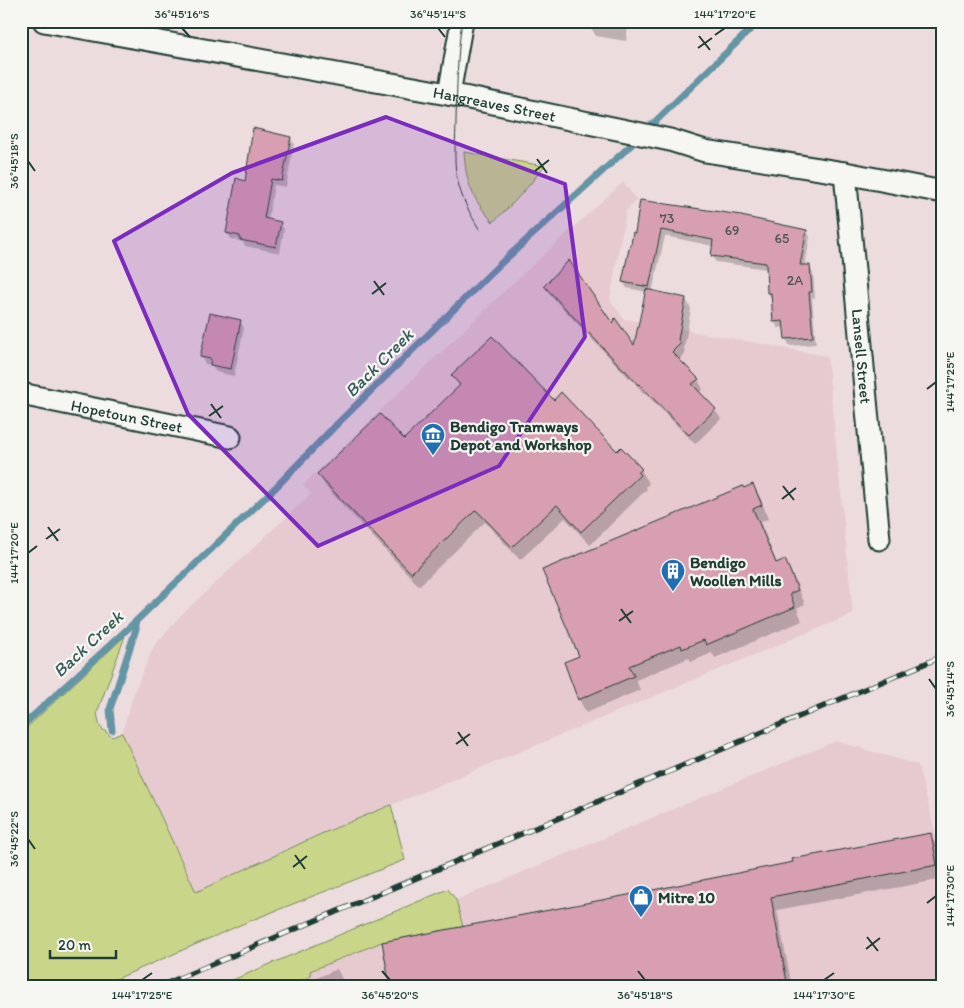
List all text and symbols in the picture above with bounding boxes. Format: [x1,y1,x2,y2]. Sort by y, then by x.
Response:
text: 36°45'16"S [154,7,210,21]
text: 36°45'14"S [410,7,466,21]
text: 144°17'20"E [694,7,756,21]
street label: Hargreaves Street [432,82,558,125]
text: 36°45'18"S [7,133,21,189]
house number: 73 [660,210,675,227]
house number: 69 [725,222,739,239]
house number: 65 [775,230,789,247]
house number: 2A [787,272,803,289]
street label: Lansell Street [848,308,876,405]
water label: Back Creek [340,323,419,402]
text: 144°17'25"E [943,351,957,412]
street label: Hopetoun Street [69,395,184,437]
place label: Bendigo Tramways Depot and Workshop [450,417,592,455]
museum icon: Bendigo Tramways Depot and Workshop [420,422,446,456]
text: 144°17'20"E [7,522,21,584]
place label: Bendigo Woollen Mills [690,553,782,590]
building icon: Bendigo Woollen Mills [660,558,686,592]
water label: Back Creek [48,605,129,682]
text: 36°45'14"S [943,661,957,717]
text: 36°45'22"S [7,811,21,867]
text: 144°17'30"E [943,865,957,927]
shop icon: Mitre 10 [628,884,654,918]
place label: Mitre 10 [658,888,715,907]
scale bar [50,928,116,960]
text: 20 m [58,936,92,954]
text: 144°17'25"E [112,988,173,1002]
text: 36°45'20"S [361,988,419,1002]
text: 36°45'18"S [617,988,673,1002]
text: 144°17'30"E [793,988,855,1002]

